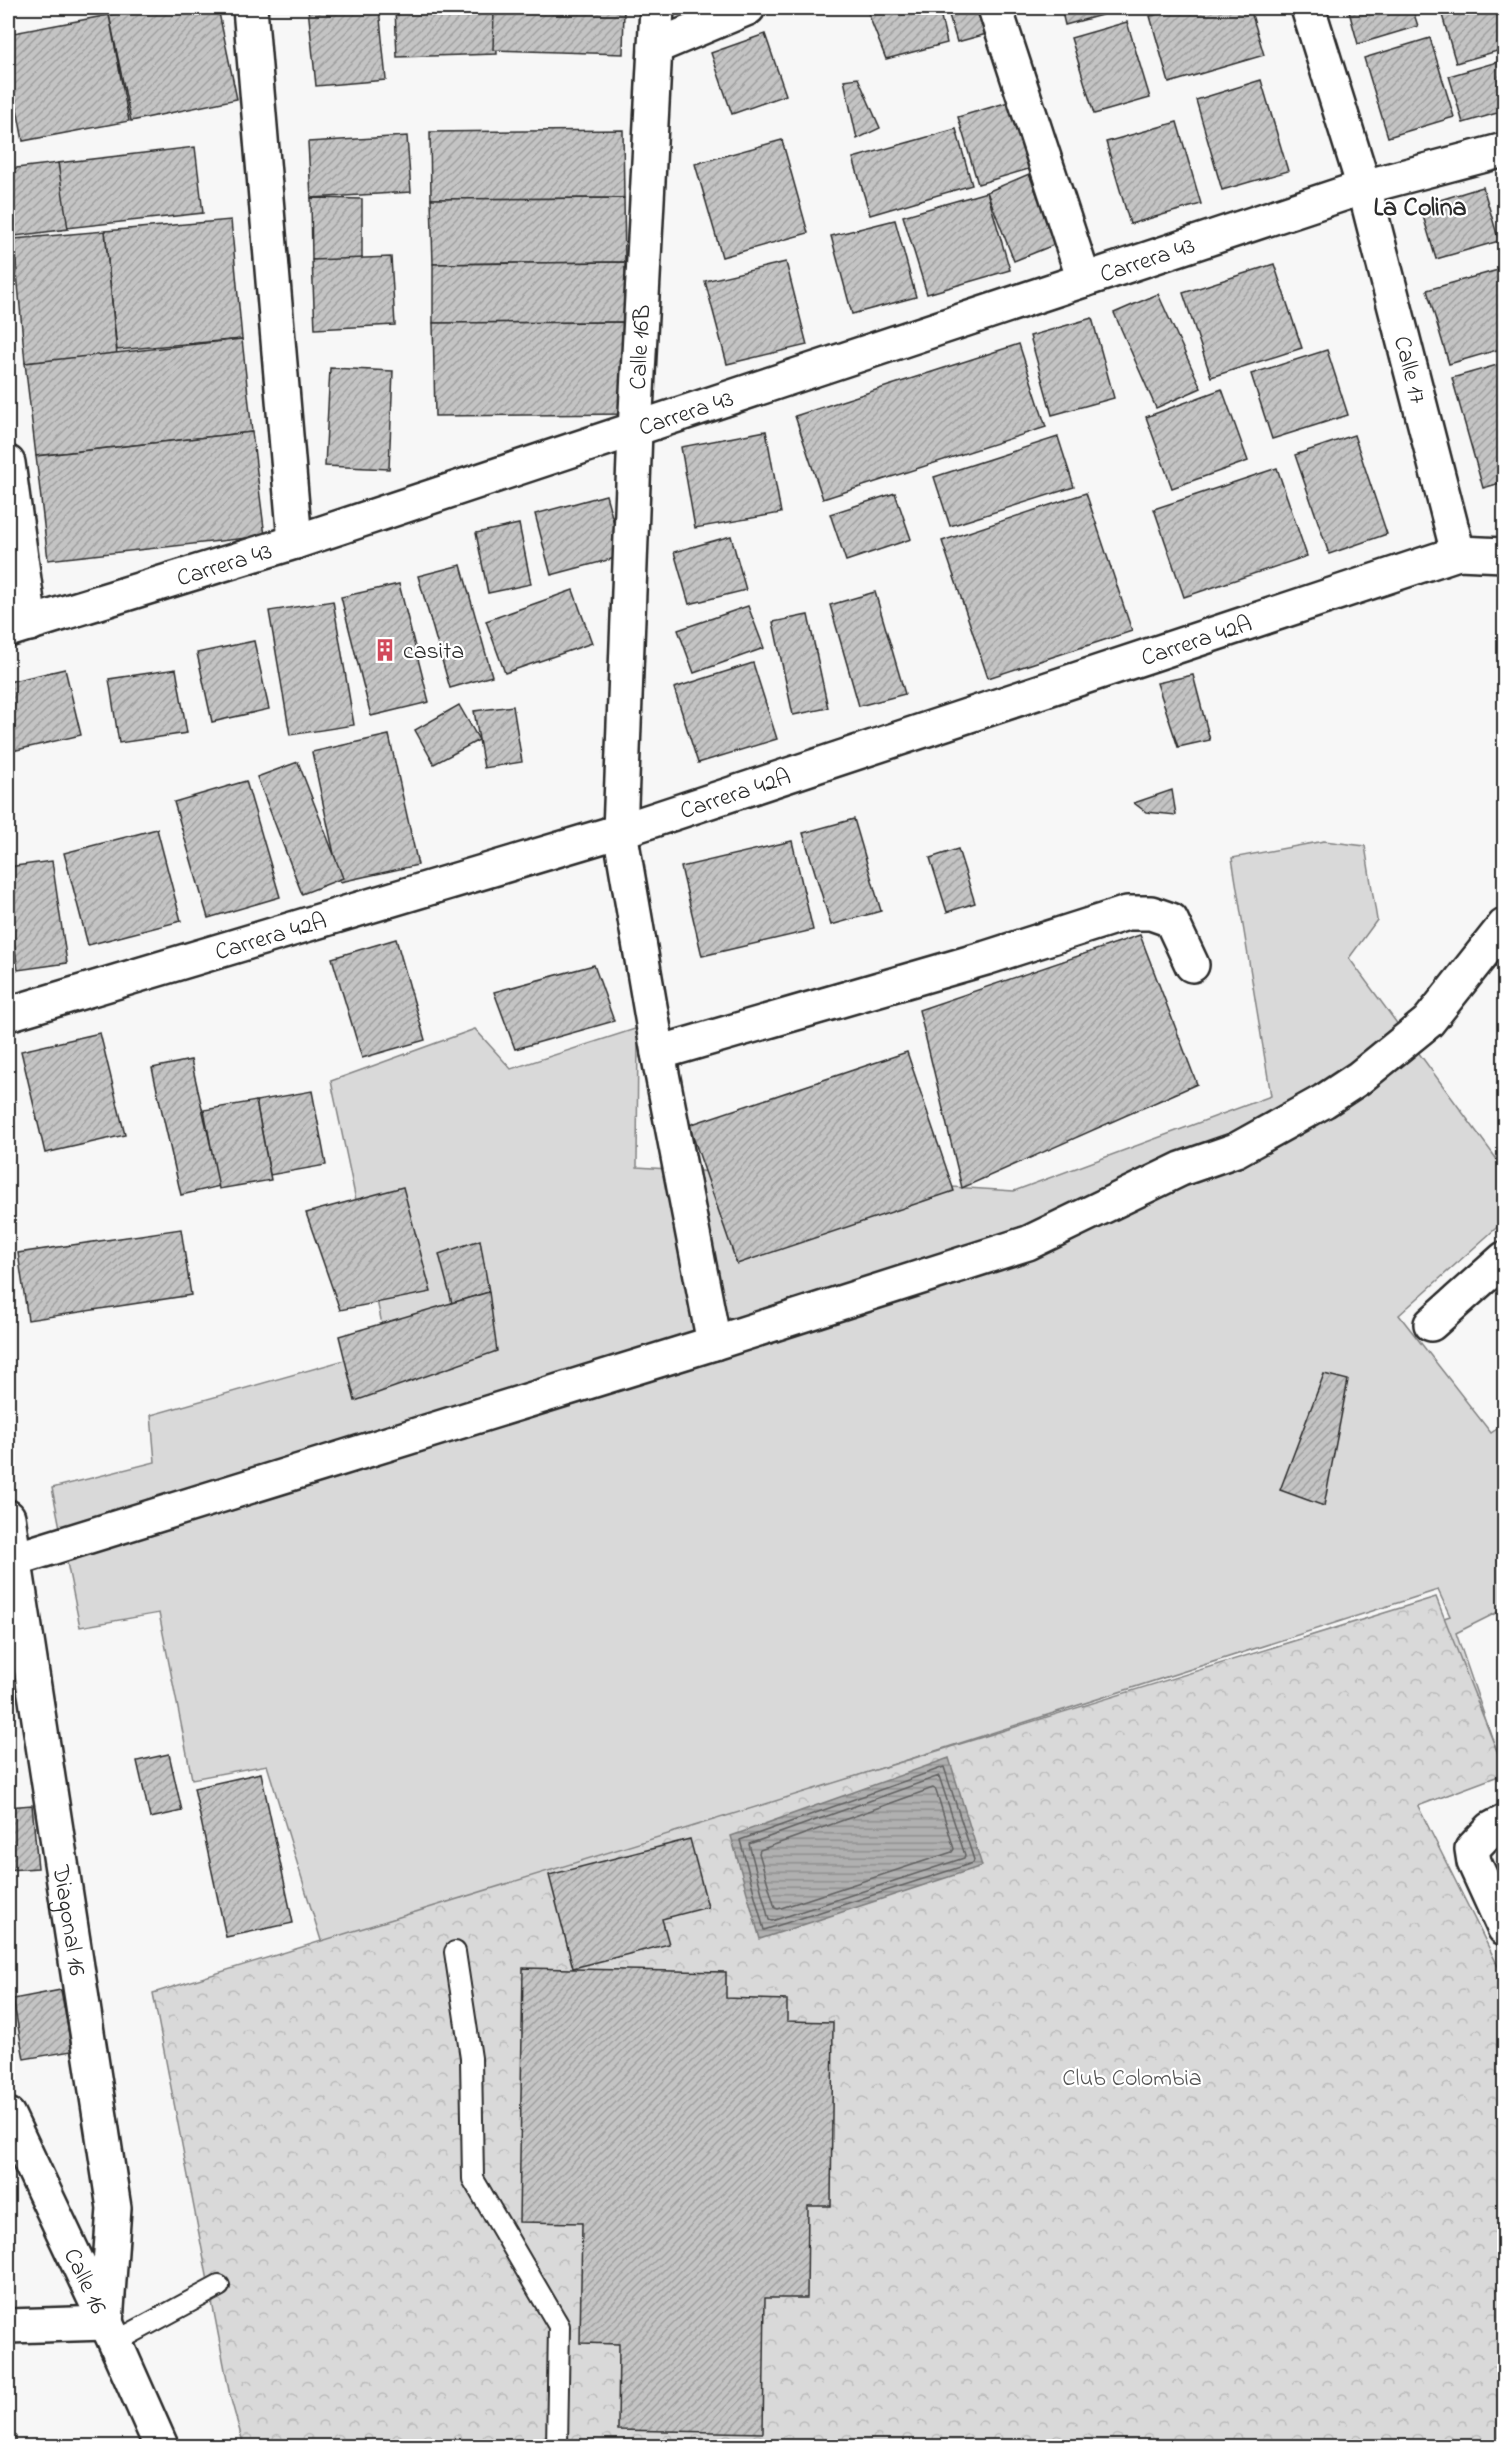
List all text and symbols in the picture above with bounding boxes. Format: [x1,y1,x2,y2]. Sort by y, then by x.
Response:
district label: La Colina [1373,190,1467,228]
street label: Carrera 43 [1096,229,1200,293]
street label: Calle 16B [622,304,661,391]
street label: Calle 17 [1383,333,1434,408]
street label: Carrera 43 [635,383,739,447]
street label: Carrera 43 [173,535,277,597]
street label: Carrera 42A [1137,607,1257,677]
place label: casita [403,635,464,670]
building icon: casita [372,637,398,663]
street label: Carrera 42A [676,761,796,830]
street label: Carrera 42A [211,905,331,971]
street label: Diagonal 16 [42,1862,93,1979]
park label: Club Colombia [1062,2062,1202,2097]
street label: Calle 16 [53,2243,115,2321]

